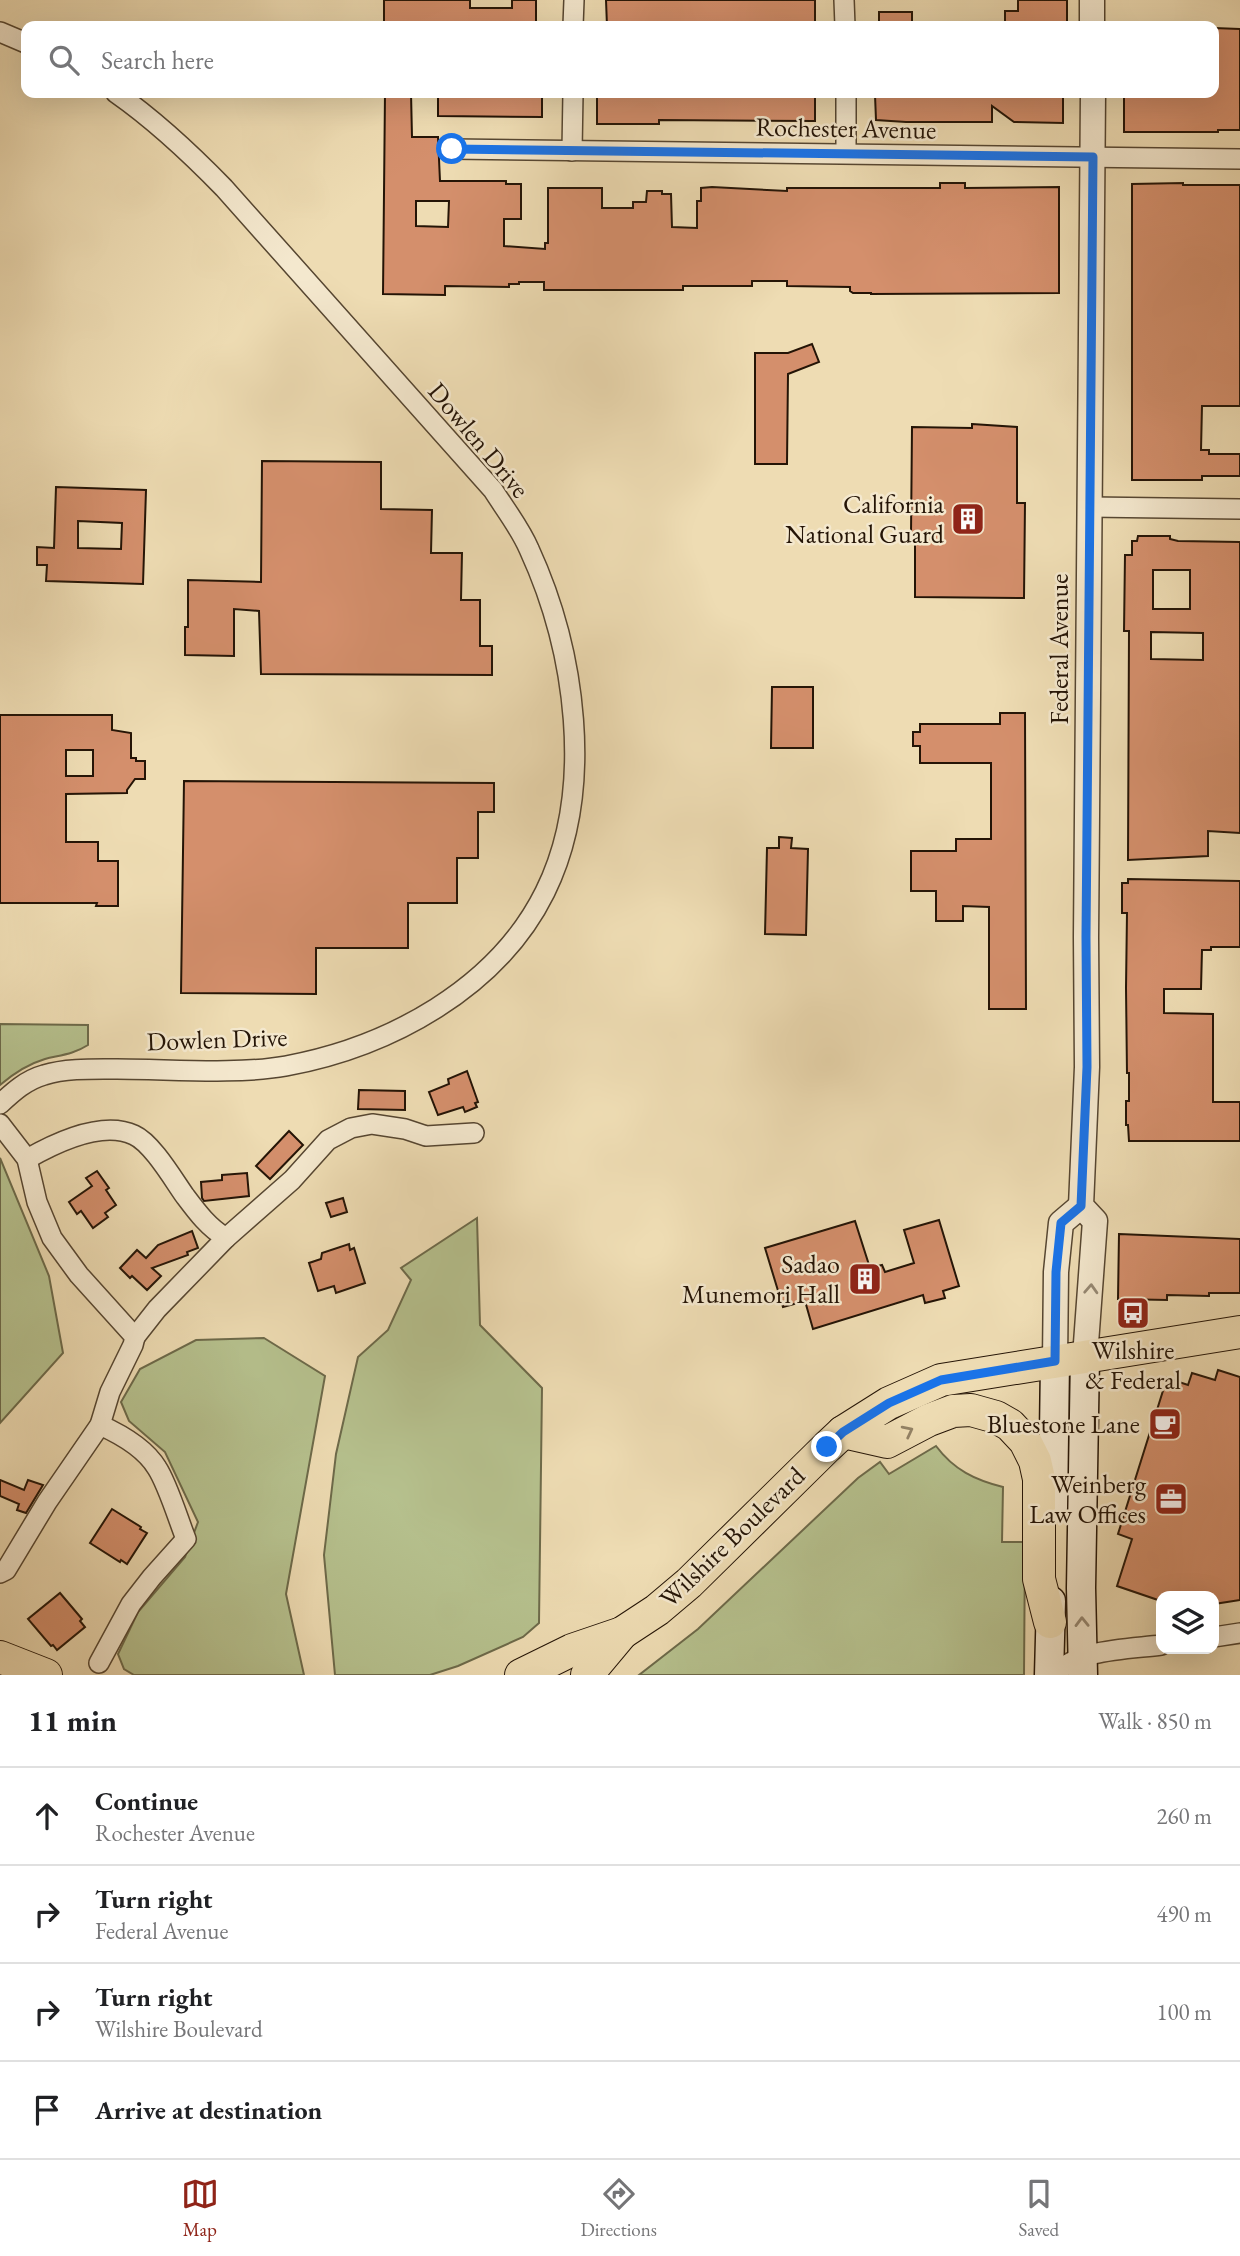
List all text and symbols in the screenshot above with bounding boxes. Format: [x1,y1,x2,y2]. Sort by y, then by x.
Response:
search box [21,21,1219,98]
icon: search [45,41,83,79]
text: Search here [101,43,214,77]
street label: Rochester Avenue [755,109,937,147]
route start [436,133,467,164]
street label: Dowlen Drive [421,375,537,505]
place label: California National Guard [785,487,945,551]
building icon: California National Guard [949,500,987,538]
street label: Federal Avenue [1042,574,1076,724]
street label: Dowlen Drive [146,1020,288,1058]
place label: Sadao Munemori Hall [682,1247,840,1311]
building icon: Sadao Munemori Hall [846,1260,884,1298]
one-way arrow [1084,1283,1099,1294]
bus stop icon: Wilshire & Federal [1114,1294,1152,1332]
place label: Wilshire & Federal [1085,1333,1181,1397]
cafe icon: Bluestone Lane [1146,1405,1184,1443]
place label: Bluestone Lane [987,1407,1140,1441]
one-way arrow [901,1426,913,1439]
route end [811,1431,842,1462]
street label: Wilshire Boulevard [652,1458,813,1615]
place label: Weinberg Law Offices [1029,1467,1147,1531]
office icon: Weinberg Law Offices [1152,1480,1190,1518]
map controls [1156,1591,1219,1654]
button: layers [1156,1591,1219,1654]
one-way arrow [1074,1616,1090,1627]
text: 11 min [28,1701,117,1740]
text: Walk · 850 m [1098,1706,1212,1736]
text: Continue [95,1784,198,1818]
icon: ahead [28,1797,66,1835]
text: 260 m [1156,1801,1212,1831]
text: Rochester Avenue [95,1818,255,1848]
text: Turn right [95,1882,213,1916]
icon: right [28,1895,66,1933]
text: 490 m [1156,1899,1212,1929]
text: Federal Avenue [95,1916,228,1946]
text: Turn right [95,1980,213,2014]
icon: right [28,1993,66,2031]
text: 100 m [1156,1997,1212,2027]
text: Wilshire Boulevard [95,2014,263,2044]
icon: arrive [28,2091,66,2129]
text: Arrive at destination [95,2093,322,2127]
tab: Map [181,2175,219,2242]
tab: Directions [580,2175,657,2242]
tab: Saved [1018,2175,1059,2242]

